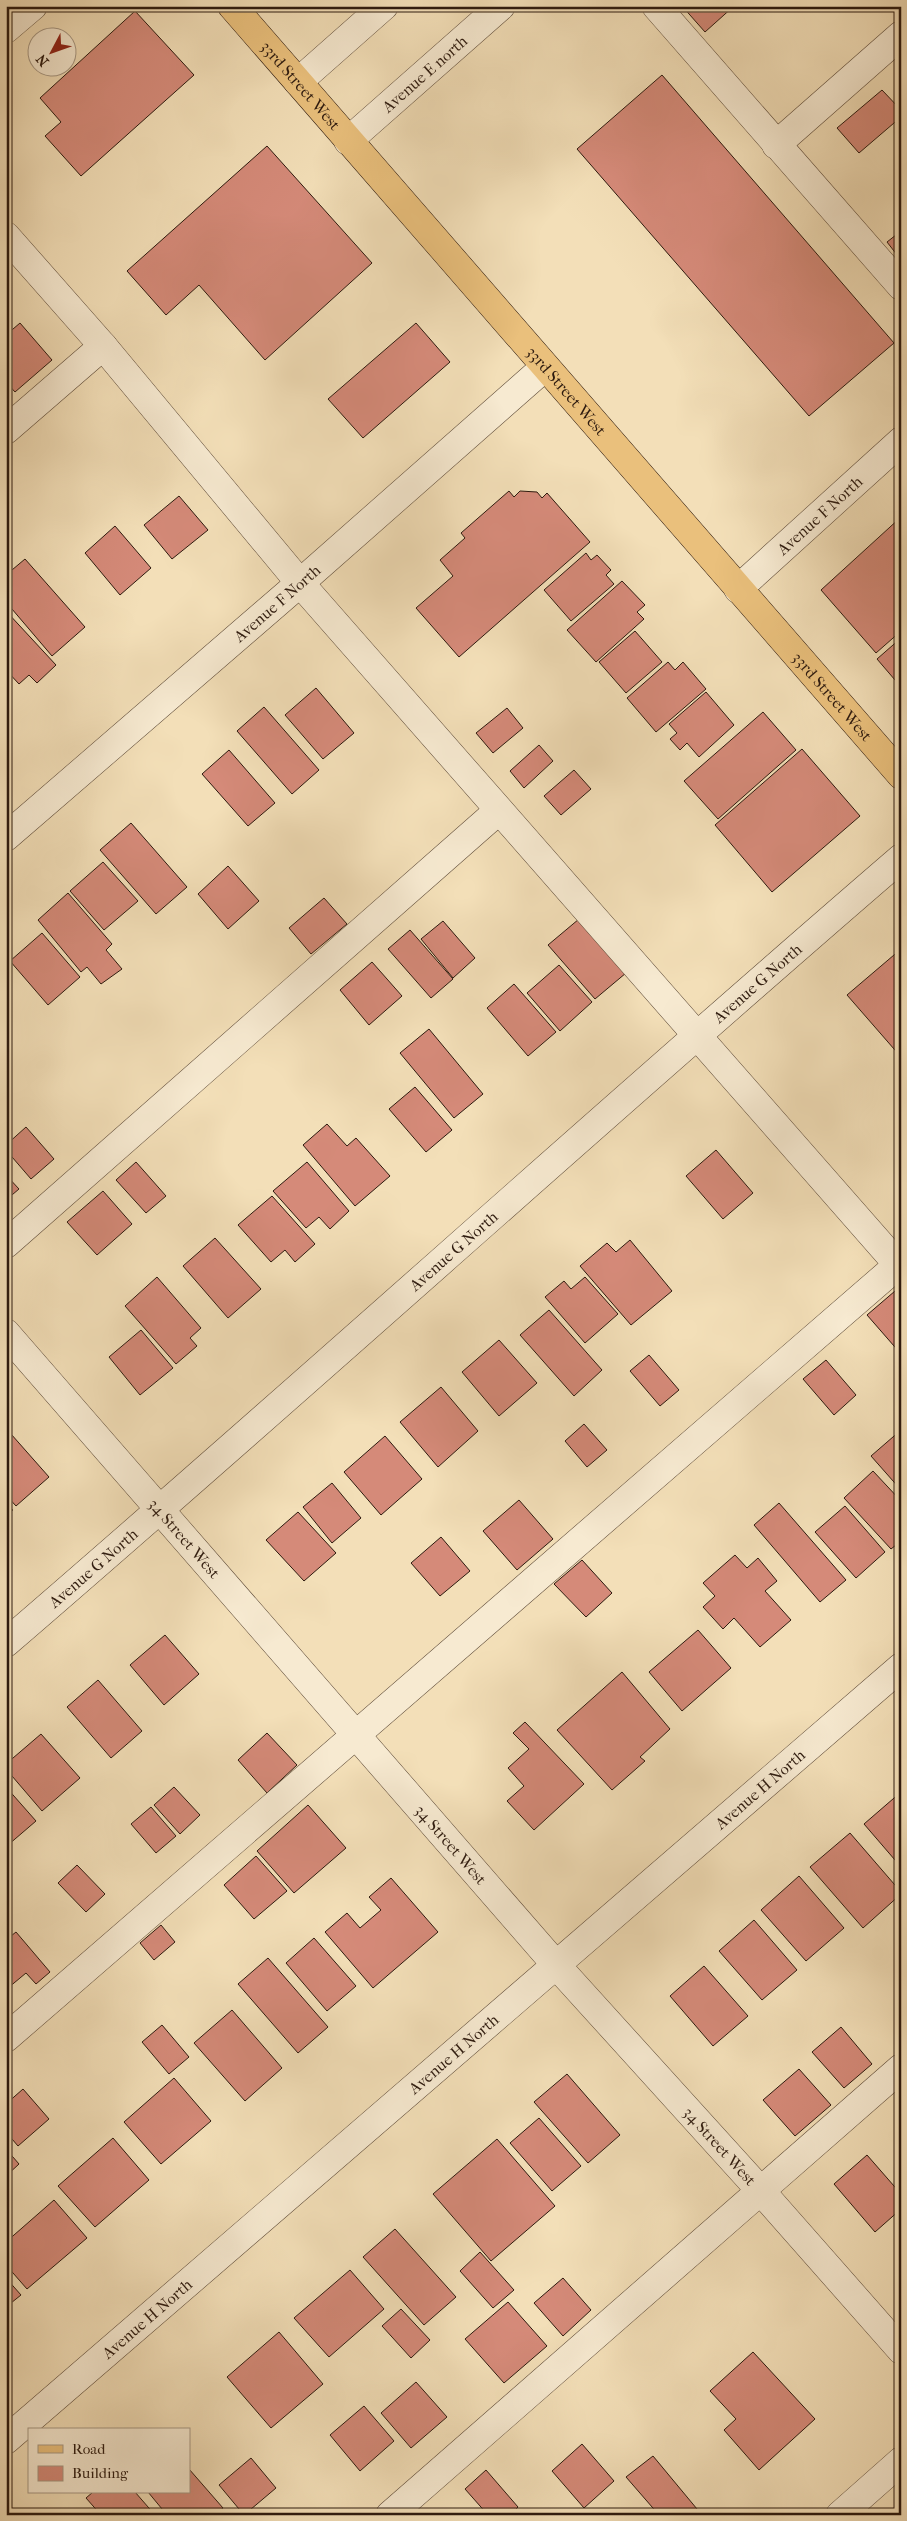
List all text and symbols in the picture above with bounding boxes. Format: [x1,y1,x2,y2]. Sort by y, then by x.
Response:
north arrow [28,28,78,78]
street label: Avenue E north [378,31,471,117]
street label: 33rd Street West [257,37,345,134]
text: N [32,50,52,70]
street label: 33rd Street West [523,343,610,440]
street label: Avenue F North [772,472,866,560]
street label: Avenue F North [229,561,324,647]
street label: 33rd Street West [788,648,876,745]
street label: Avenue G North [709,939,806,1028]
street label: Avenue G North [405,1207,502,1296]
street label: 34 Street West [144,1495,224,1582]
street label: Avenue G North [44,1524,142,1612]
street label: Avenue H North [711,1745,809,1834]
street label: 34 Street West [411,1801,491,1889]
street label: Avenue H North [404,2010,502,2099]
street label: 34 Street West [679,2103,760,2190]
street label: Avenue H North [97,2275,196,2363]
legend [28,2428,190,2494]
text: Road [72,2440,106,2458]
text: Building [72,2464,129,2482]

